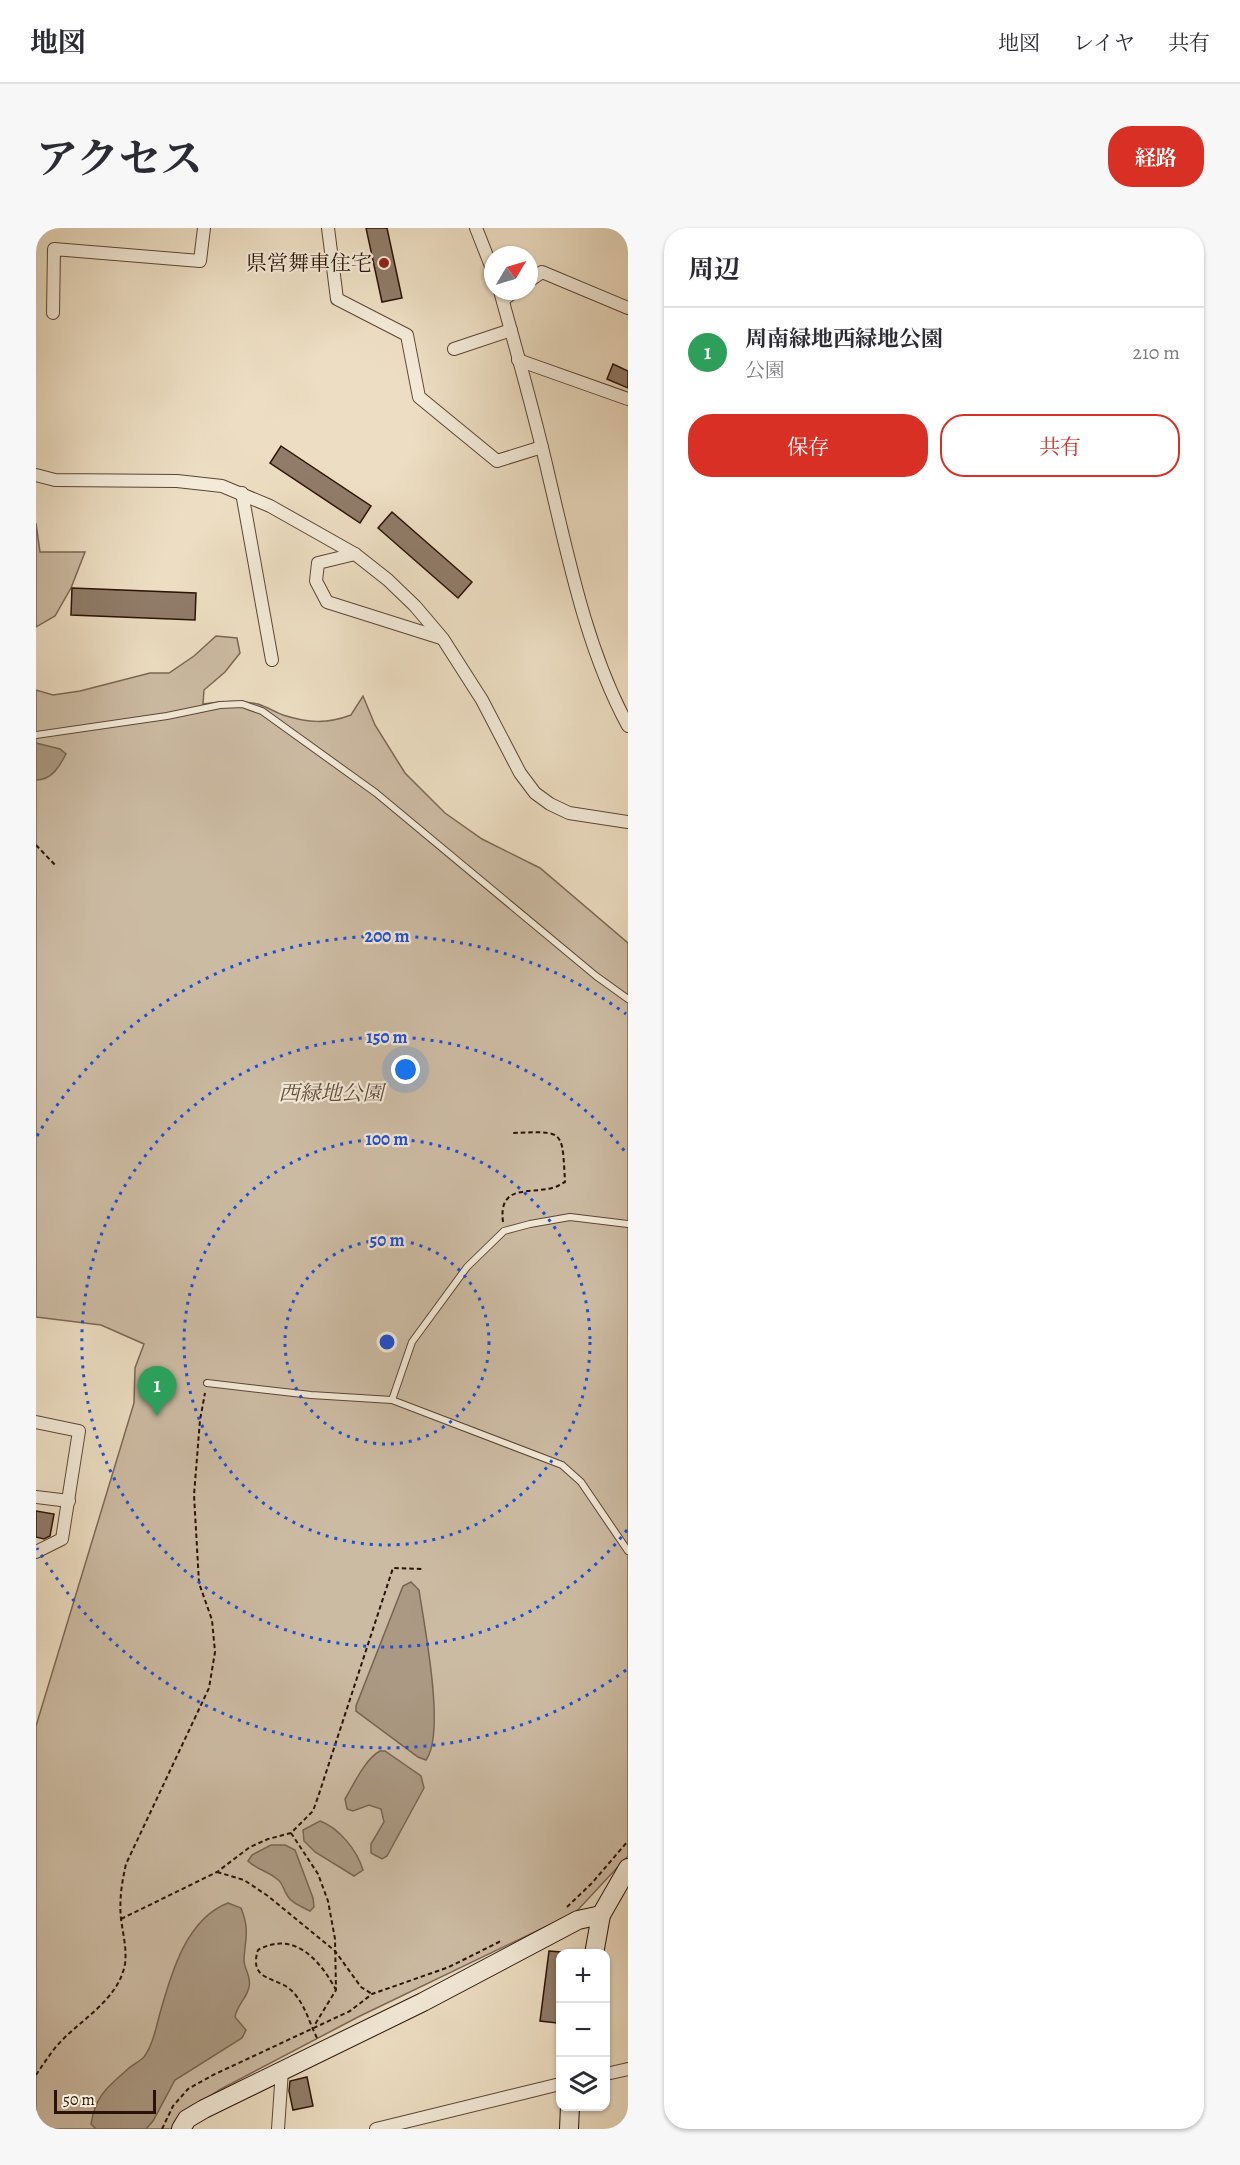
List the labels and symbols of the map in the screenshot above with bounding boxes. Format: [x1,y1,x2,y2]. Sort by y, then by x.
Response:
north arrow [484,246,538,300]
place label: 県営舞車住宅 [246,249,372,277]
marker: 県営舞車住宅 [377,256,391,270]
text: 200 m [364,924,410,948]
text: 150 m [366,1025,408,1049]
your location [391,1055,420,1084]
park label: 西緑地公園 [279,1079,386,1107]
text: 100 m [366,1127,408,1151]
text: 50 m [370,1228,404,1252]
centre of rings [377,1332,397,1352]
pin: 1 [138,1366,176,1416]
scale bar [54,2087,156,2114]

